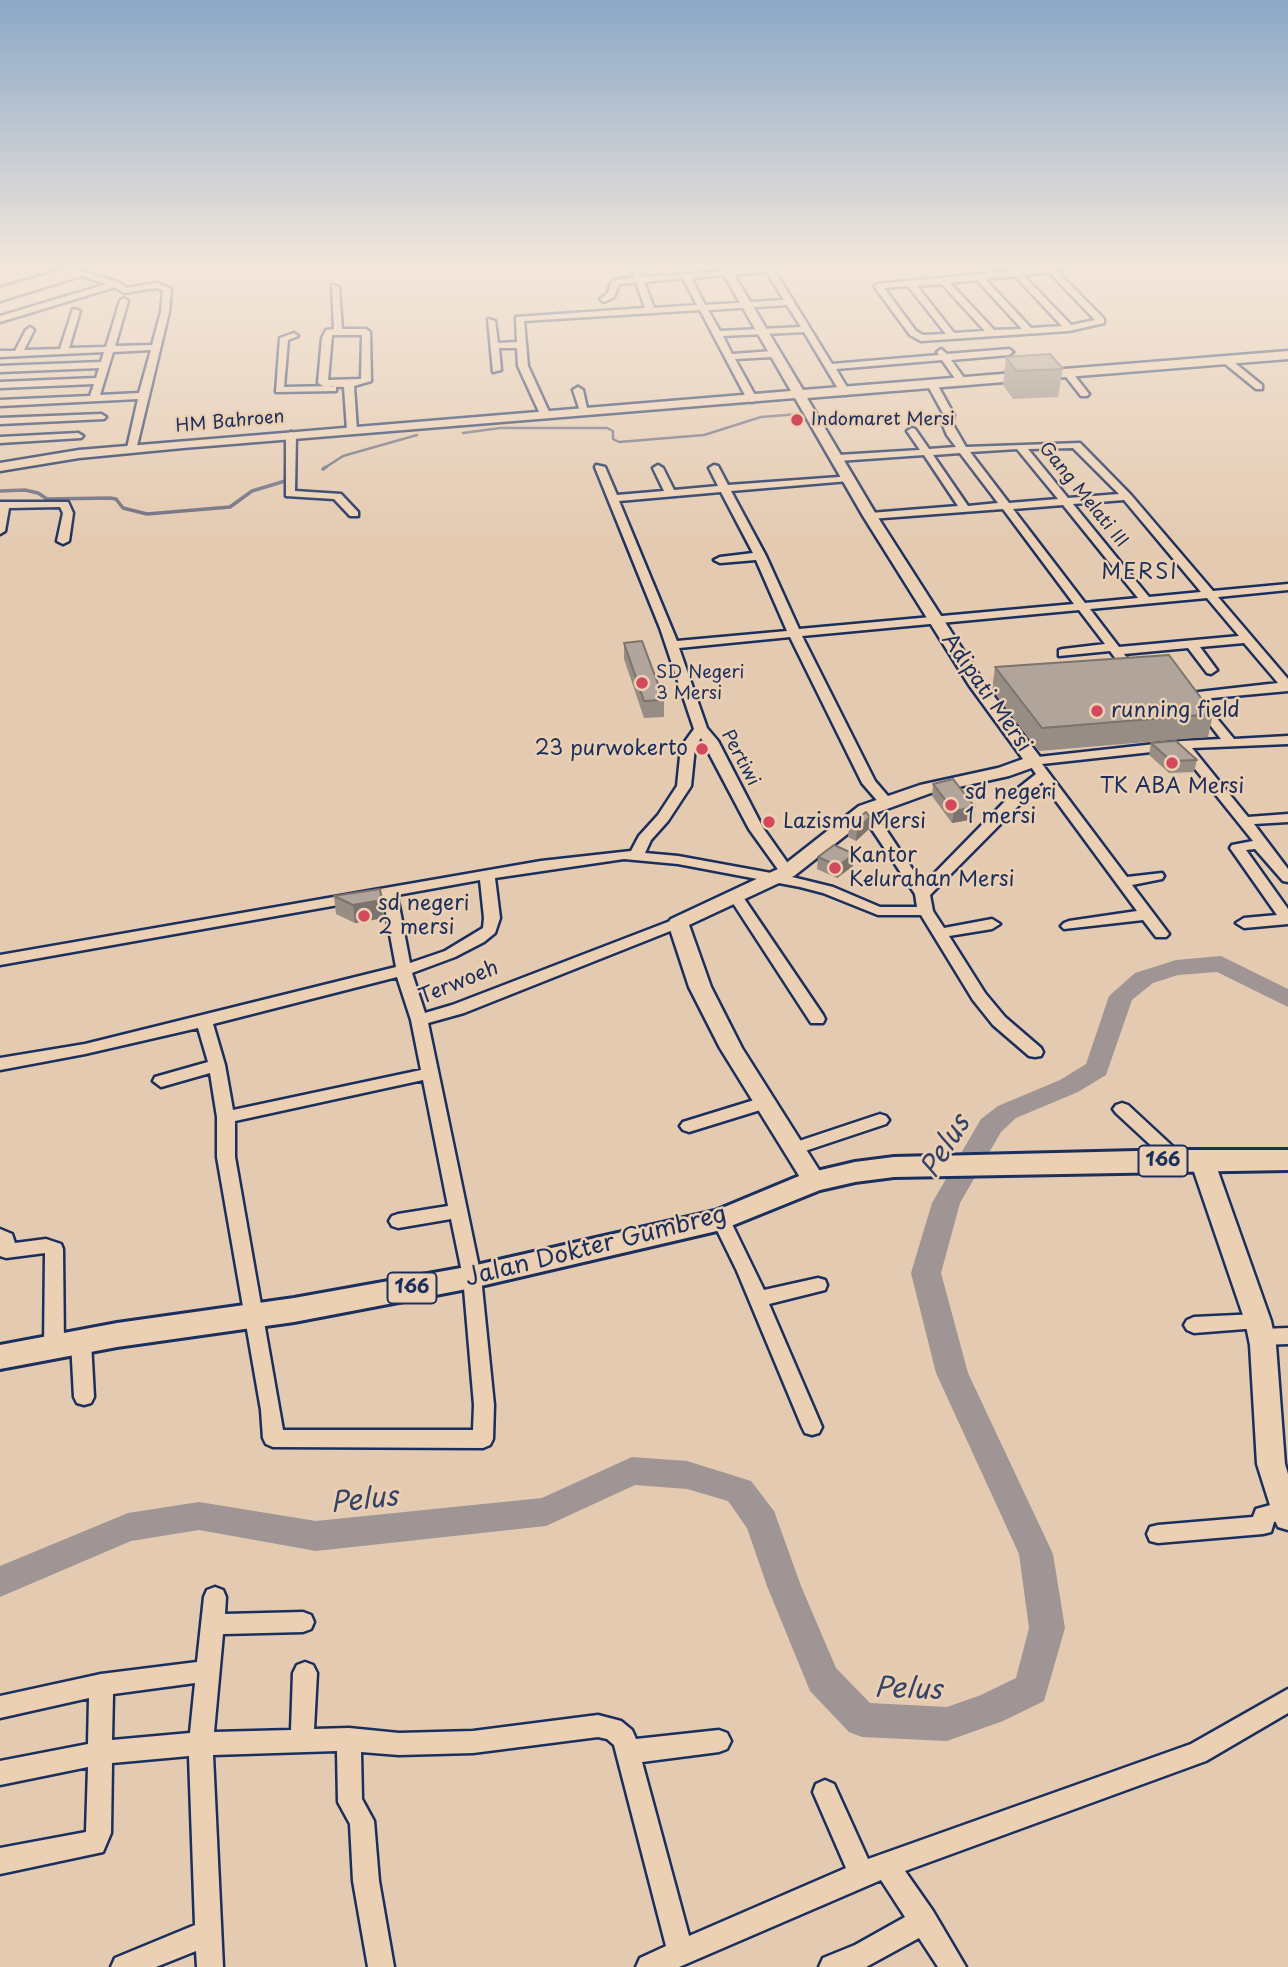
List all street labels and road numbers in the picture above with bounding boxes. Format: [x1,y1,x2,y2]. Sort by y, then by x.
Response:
street label: HM Bahroen [175,406,285,438]
street label: Gang Melati III [1034,438,1132,552]
street label: Adipati Mersi [936,629,1036,757]
street label: Pertiwi [716,726,764,790]
street label: Terwoeh [415,956,503,1010]
road number: 166 [1138,1146,1188,1176]
street label: Jalan Dokter Gumbreg [462,1201,730,1293]
road number: 166 [388,1272,436,1304]

